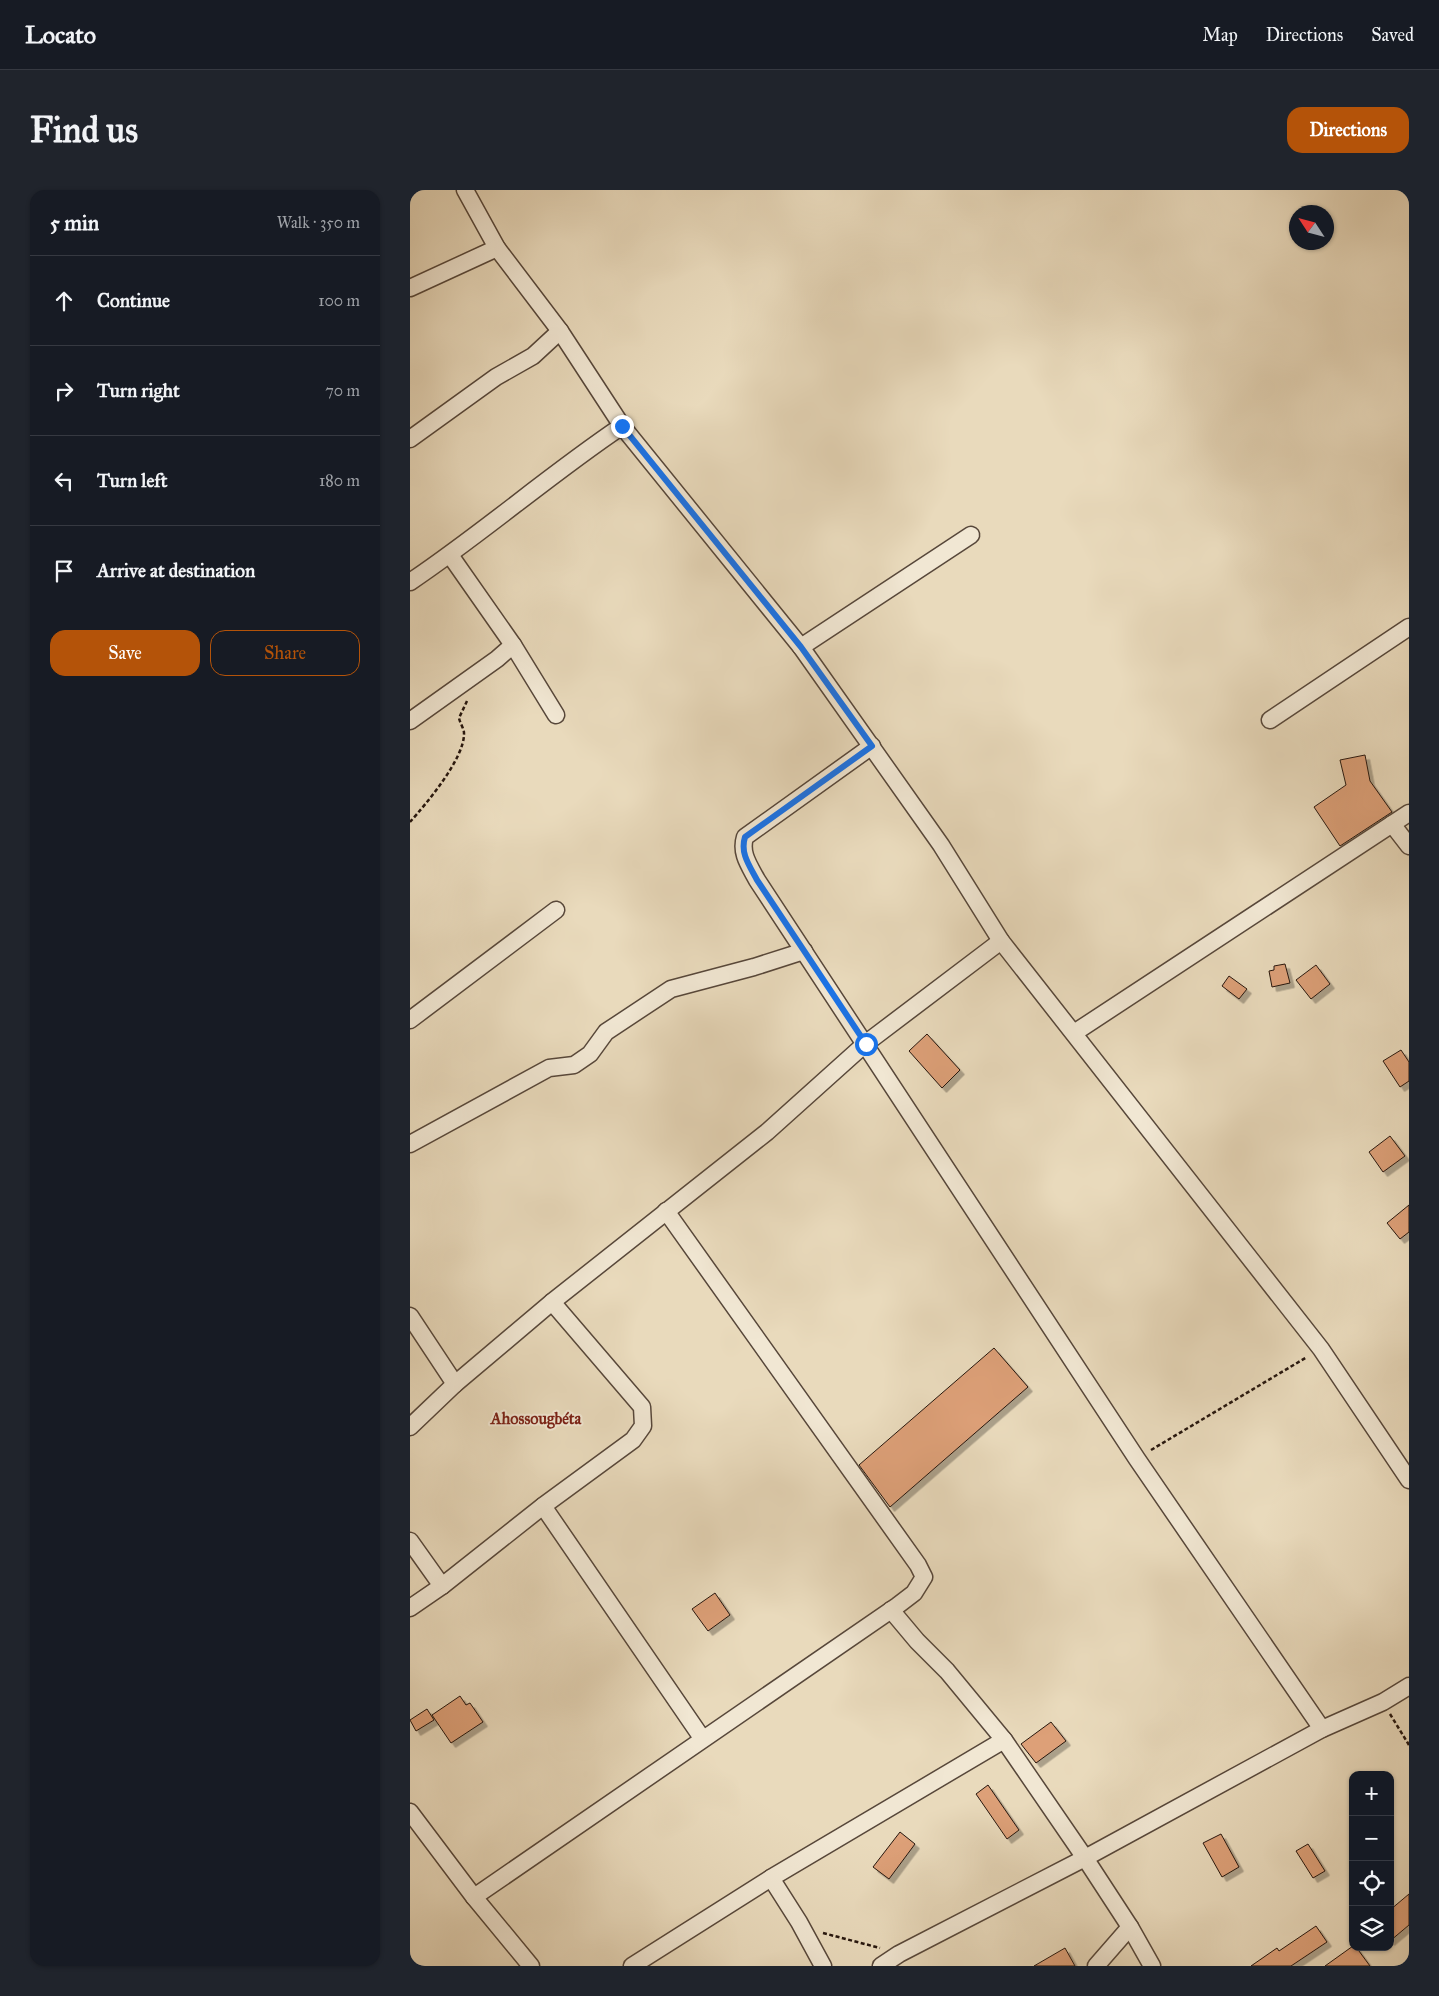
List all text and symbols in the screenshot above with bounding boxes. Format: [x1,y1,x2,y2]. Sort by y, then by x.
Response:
text: Locato [25,20,96,50]
text: Map [1202,24,1238,46]
text: Directions [1266,24,1343,46]
text: Saved [1371,24,1414,46]
button: Directions [1287,107,1409,153]
text: Find us [30,109,138,152]
north arrow [1289,205,1334,250]
text: 5 min [50,210,99,236]
text: Walk · 350 m [277,213,360,232]
icon: ahead [50,287,78,315]
text: Continue [97,289,170,312]
text: 100 m [318,291,360,310]
icon: right [50,377,78,405]
text: Turn right [97,379,180,402]
text: 70 m [325,381,360,400]
route end [611,415,634,438]
icon: left [50,467,78,495]
text: Turn left [97,469,167,492]
text: 180 m [319,471,360,490]
icon: arrive [50,557,78,585]
text: Arrive at destination [97,559,255,582]
button: Save [50,630,200,676]
button: Share [210,630,360,676]
route start [855,1033,878,1056]
district label: Ahossougbéta [490,1409,582,1429]
map controls [1349,1771,1394,1951]
button: + [1349,1771,1394,1816]
button: − [1349,1816,1394,1861]
button: locate [1349,1861,1394,1906]
button: layers [1349,1906,1394,1951]

